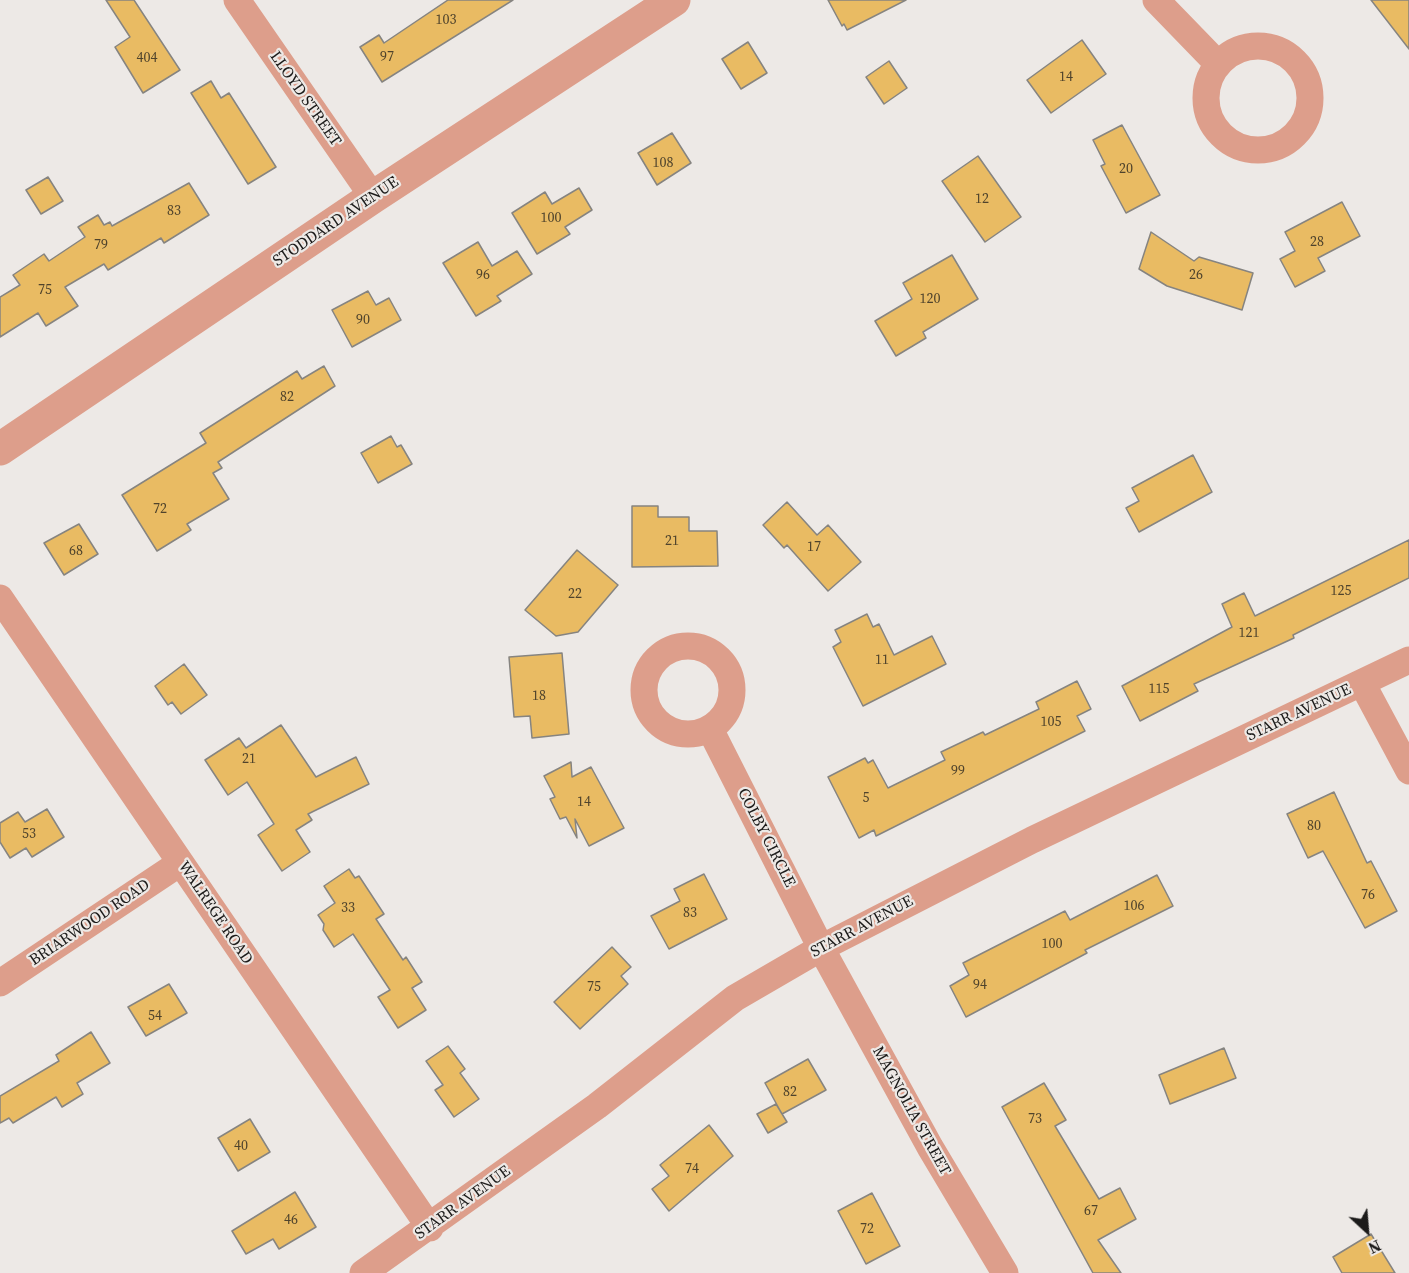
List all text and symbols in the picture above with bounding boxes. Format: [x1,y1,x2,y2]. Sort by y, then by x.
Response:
house number: 103 [436,12,456,28]
street label: LLOYD STREET [265,48,345,150]
house number: 97 [380,49,394,65]
house number: 404 [137,50,157,66]
house number: 14 [1059,69,1073,85]
house number: 108 [653,155,673,171]
house number: 20 [1119,161,1133,177]
street label: STODDARD AVENUE [270,173,402,271]
house number: 12 [975,191,989,207]
house number: 83 [167,203,181,219]
house number: 100 [541,210,561,226]
house number: 28 [1310,234,1324,250]
house number: 79 [94,237,108,253]
house number: 96 [476,267,490,283]
house number: 26 [1189,267,1203,283]
house number: 75 [38,282,52,298]
house number: 120 [920,291,940,307]
house number: 90 [356,312,370,328]
house number: 82 [280,389,294,405]
house number: 72 [153,501,167,517]
house number: 21 [665,533,679,549]
house number: 17 [807,539,821,555]
house number: 68 [69,543,83,559]
house number: 125 [1331,583,1351,599]
house number: 22 [568,586,582,602]
house number: 121 [1239,625,1259,641]
house number: 11 [875,652,889,668]
street label: STARR AVENUE [1244,680,1354,746]
house number: 115 [1149,681,1169,697]
house number: 18 [532,688,546,704]
house number: 105 [1041,714,1061,730]
house number: 21 [242,751,256,767]
house number: 99 [951,763,965,779]
street label: COLBY CIRCLE [733,785,799,891]
house number: 5 [863,790,869,806]
house number: 14 [577,794,591,810]
house number: 80 [1307,818,1321,834]
house number: 53 [22,826,36,842]
street label: WALREGE ROAD [173,858,257,968]
street label: BRIARWOOD ROAD [26,876,154,970]
house number: 76 [1361,887,1375,903]
street label: STARR AVENUE [807,892,917,962]
house number: 106 [1124,898,1144,914]
house number: 33 [341,900,355,916]
house number: 83 [683,905,697,921]
house number: 100 [1042,936,1062,952]
house number: 94 [973,977,987,993]
house number: 75 [587,979,601,995]
house number: 54 [148,1008,162,1024]
street label: MAGNOLIA STREET [868,1043,954,1179]
house number: 82 [783,1084,797,1100]
house number: 73 [1028,1111,1042,1127]
house number: 40 [234,1138,248,1154]
house number: 74 [685,1161,699,1177]
street label: STARR AVENUE [412,1162,514,1244]
north arrow [1337,1201,1397,1261]
house number: 67 [1084,1203,1098,1219]
house number: 46 [284,1212,298,1228]
house number: 72 [860,1221,874,1237]
text: N [1365,1235,1385,1260]

